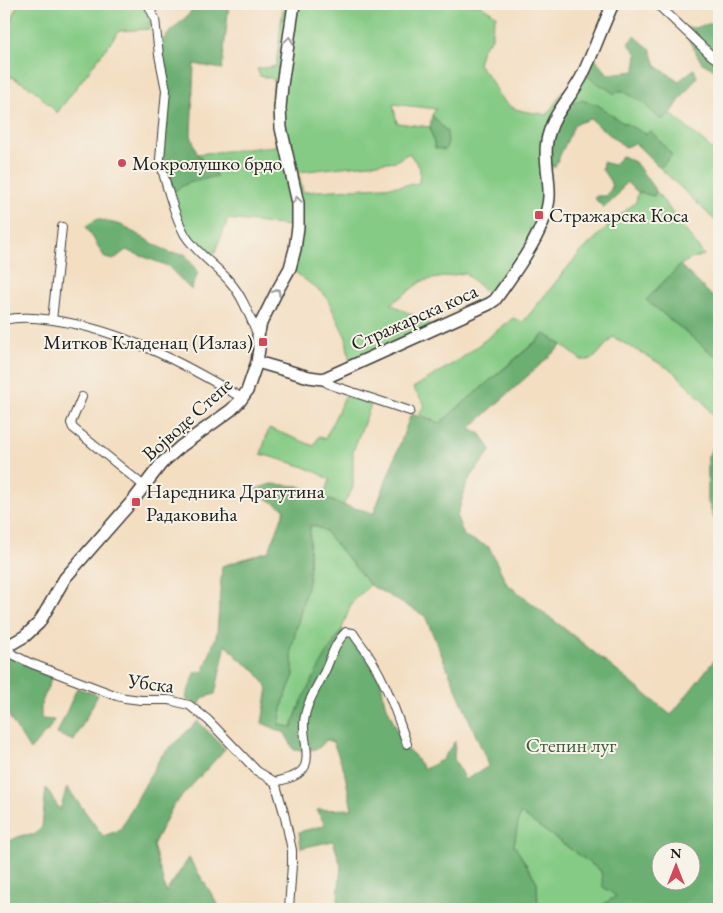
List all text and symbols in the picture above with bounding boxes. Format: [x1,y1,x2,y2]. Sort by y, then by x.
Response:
one-way arrow [283,36,294,44]
place label: Мокролушко брдо [132,150,283,176]
marker: Мокролушко брдо [116,157,128,169]
one-way arrow [292,196,303,204]
place label: Стражарска Коса [549,202,689,228]
marker: Стражарска Коса [533,209,545,221]
street label: Стражарска коса [347,277,481,357]
one-way arrow [271,288,281,297]
place label: Митков Кладенац (Излаз) [43,329,253,355]
marker: Митков Кладенац (Излаз) [257,336,269,348]
street label: Војводе Степе [136,371,238,466]
place label: Наредника Драгутина Радаковића [146,478,325,527]
marker: Наредника Драгутина Радаковића [130,496,142,508]
street label: Убска [126,667,176,699]
park label: Степин луг [526,732,616,758]
north arrow [650,840,700,890]
text: N [670,844,682,862]

